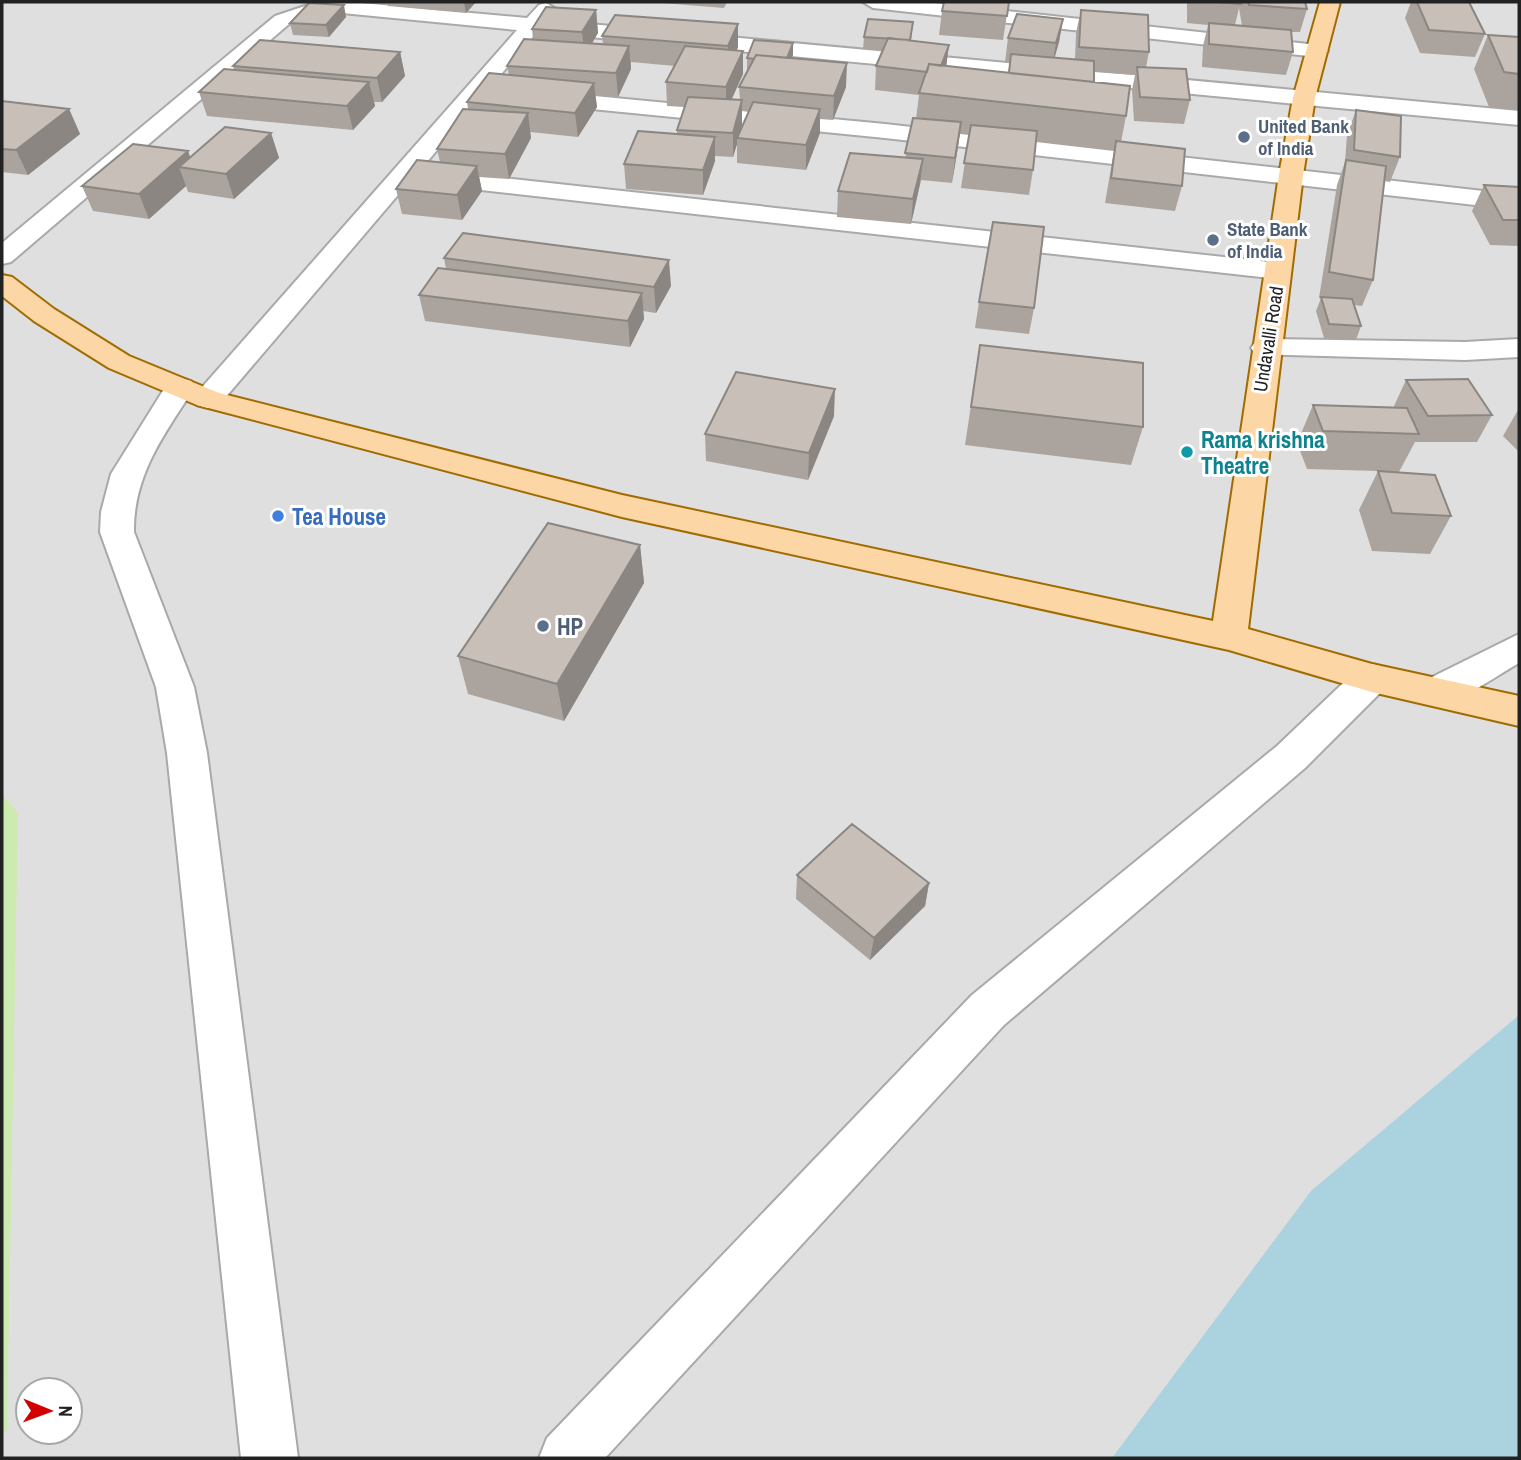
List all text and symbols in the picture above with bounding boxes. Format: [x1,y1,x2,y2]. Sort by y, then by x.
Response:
place label: United Bank of India [1258,113,1349,161]
marker: United Bank of India [1236,129,1252,145]
place label: State Bank of India [1227,216,1308,264]
marker: State Bank of India [1205,232,1221,248]
street label: Undavalli Road [1247,284,1289,394]
place label: Rama krishna Theatre [1201,424,1325,481]
marker: Rama krishna Theatre [1179,444,1195,460]
place label: Tea House [292,501,386,532]
marker: Tea House [270,508,286,524]
place label: HP [557,611,583,642]
marker: HP [535,618,551,634]
north arrow [14,1376,84,1446]
text: N [53,1405,79,1417]

